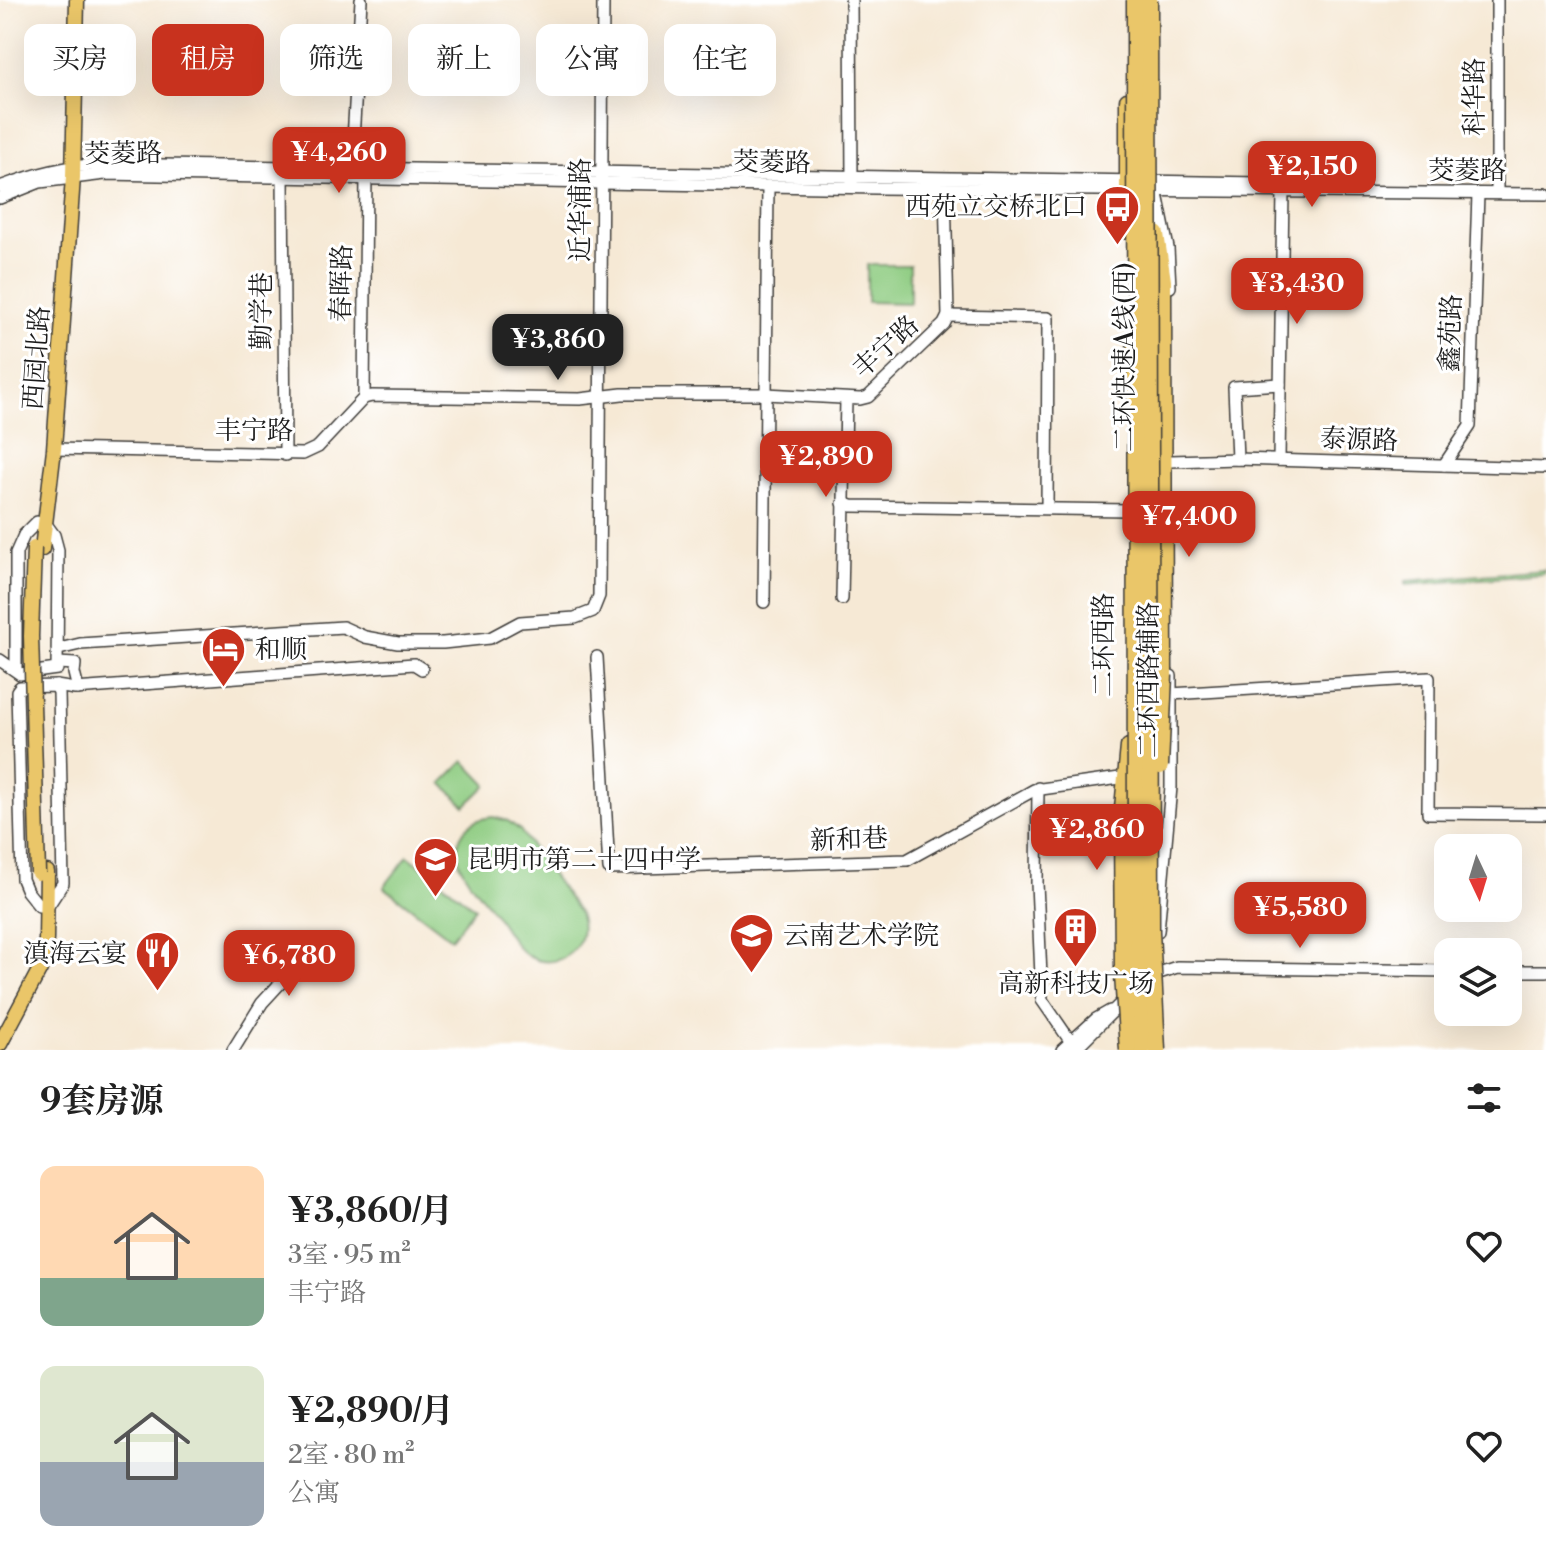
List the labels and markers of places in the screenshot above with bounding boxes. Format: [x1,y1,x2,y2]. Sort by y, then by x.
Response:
pin: ¥4,260 [274,127,404,195]
pin: ¥2,150 [1247,141,1377,209]
bus stop icon: 西苑立交桥北口 [1094,183,1142,246]
place label: 西苑立交桥北口 [905,191,1087,223]
pin: ¥3,430 [1232,258,1362,326]
pin: ¥3,860 [493,314,623,382]
pin: ¥2,890 [761,431,891,499]
pin: ¥7,400 [1124,491,1254,559]
hotel icon: 和顺 [200,626,248,689]
place label: 和顺 [255,634,307,666]
pin: ¥2,860 [1032,804,1162,872]
school or university icon: 昆明市第二十四中学 [412,836,460,899]
place label: 昆明市第二十四中学 [467,844,701,876]
pin: ¥5,580 [1235,882,1365,950]
building icon: 高新科技广场 [1052,905,1100,968]
school or university icon: 云南艺术学院 [728,912,776,975]
place label: 云南艺术学院 [783,920,939,952]
restaurant icon: 滇海云宴 [134,930,182,993]
pin: ¥6,780 [224,930,354,998]
place label: 滇海云宴 [23,938,127,970]
place label: 高新科技广场 [998,968,1154,1000]

